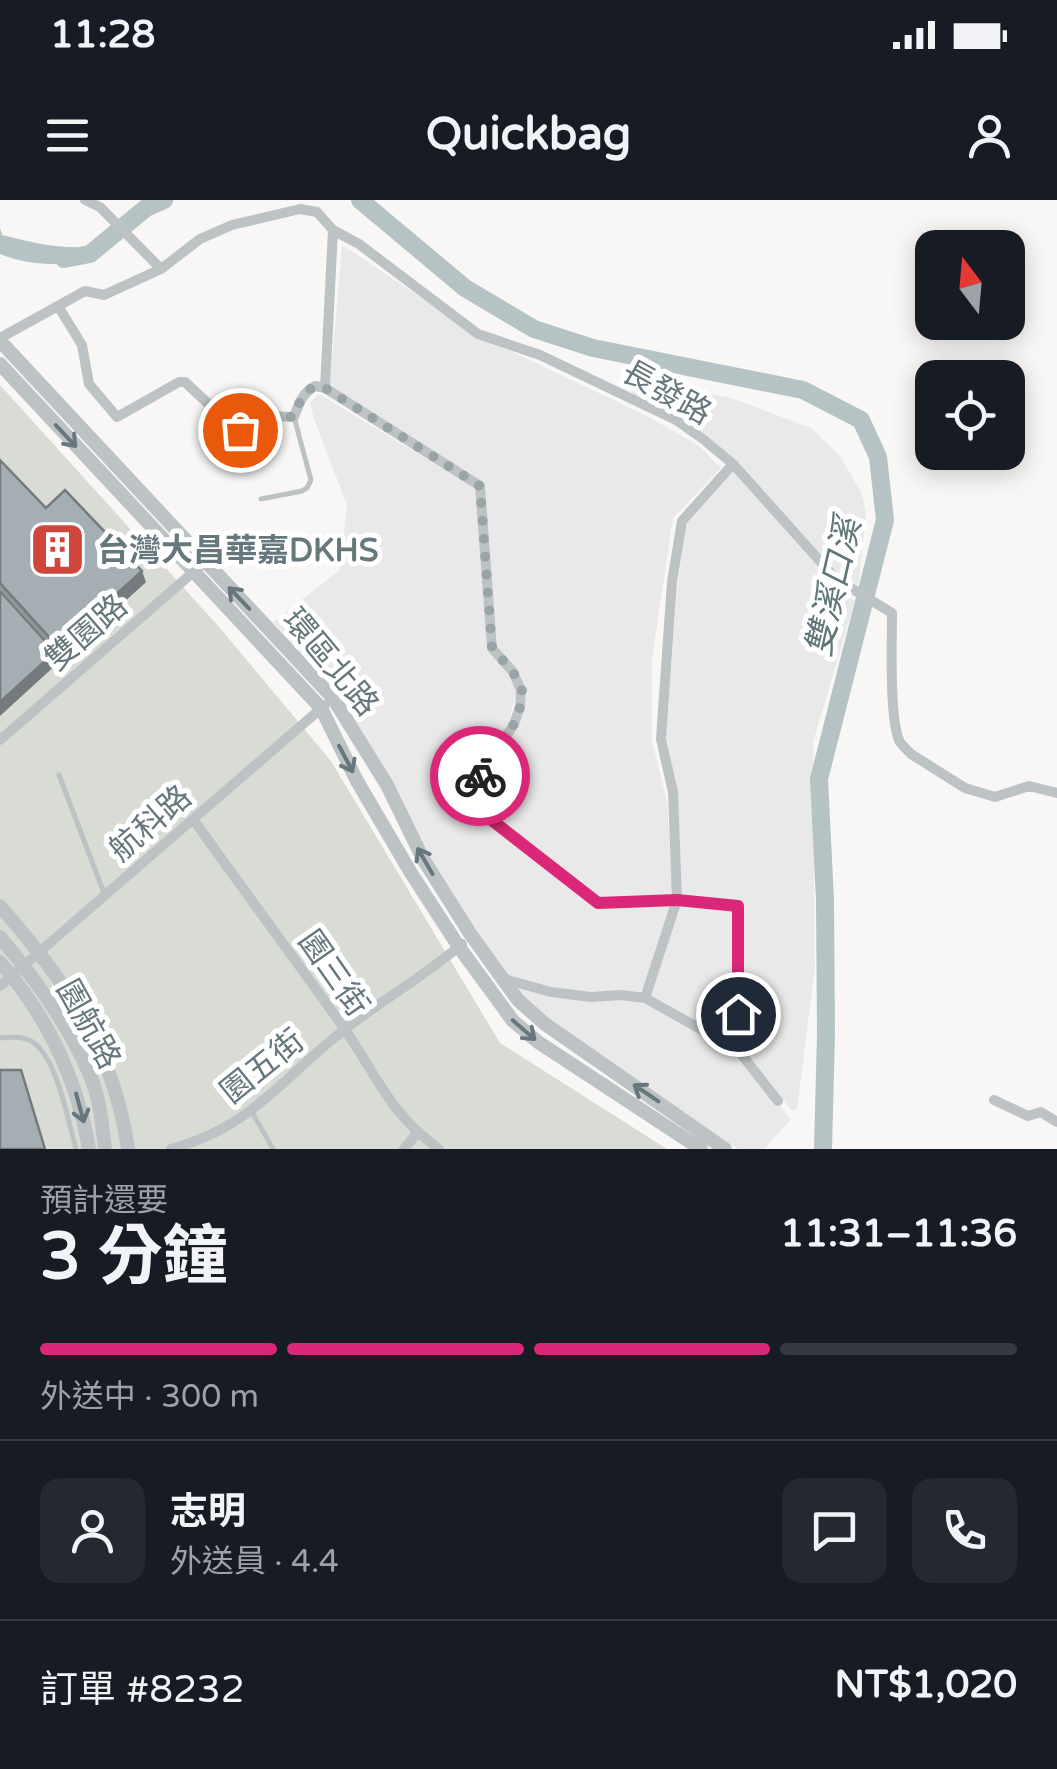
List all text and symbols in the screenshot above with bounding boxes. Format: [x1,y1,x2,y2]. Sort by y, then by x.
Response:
text: 11:28 [50,12,155,58]
icon: menu [40,108,95,163]
text: Quickbag [426,108,631,162]
icon: person [962,108,1017,163]
north arrow [915,230,1025,340]
map controls [915,230,1025,470]
street label: 長發路 [615,353,718,433]
button: locate [915,360,1025,470]
pin [198,388,283,473]
icon: bag [213,403,268,458]
one-way arrow [54,422,78,448]
water label: 雙溪口溪 [798,509,871,660]
building icon: 台灣大昌華嘉DKHS [28,520,88,580]
place label: 台灣大昌華嘉DKHS [97,532,378,570]
street label: 雙園路 [38,587,135,679]
one-way arrow [227,587,251,611]
street label: 環區北路 [275,601,386,724]
courier [430,726,530,826]
one-way arrow [337,744,356,774]
icon: bike [453,749,508,804]
street label: 航科路 [102,778,199,870]
one-way arrow [415,847,435,877]
street label: 園三街 [290,923,376,1024]
pin [696,972,781,1057]
street label: 園航路 [48,973,128,1076]
icon: home [711,987,766,1042]
one-way arrow [511,1018,536,1041]
street label: 園五街 [213,1022,312,1112]
one-way arrow [632,1082,660,1103]
one-way arrow [72,1091,90,1123]
text: 預計還要 [40,1182,168,1220]
text: 11:31–11:36 [780,1211,1017,1257]
text: 3 分鐘 [40,1218,228,1297]
text: 外送中 · 300 m [40,1378,259,1416]
button: person [40,1478,145,1583]
button: chat [782,1478,887,1583]
button: phone [912,1478,1017,1583]
text: 志明 [170,1489,246,1535]
text: 外送員 · 4.4 [170,1543,339,1581]
text: NT$1,020 [835,1662,1017,1708]
text: 訂單 #8232 [40,1667,245,1713]

